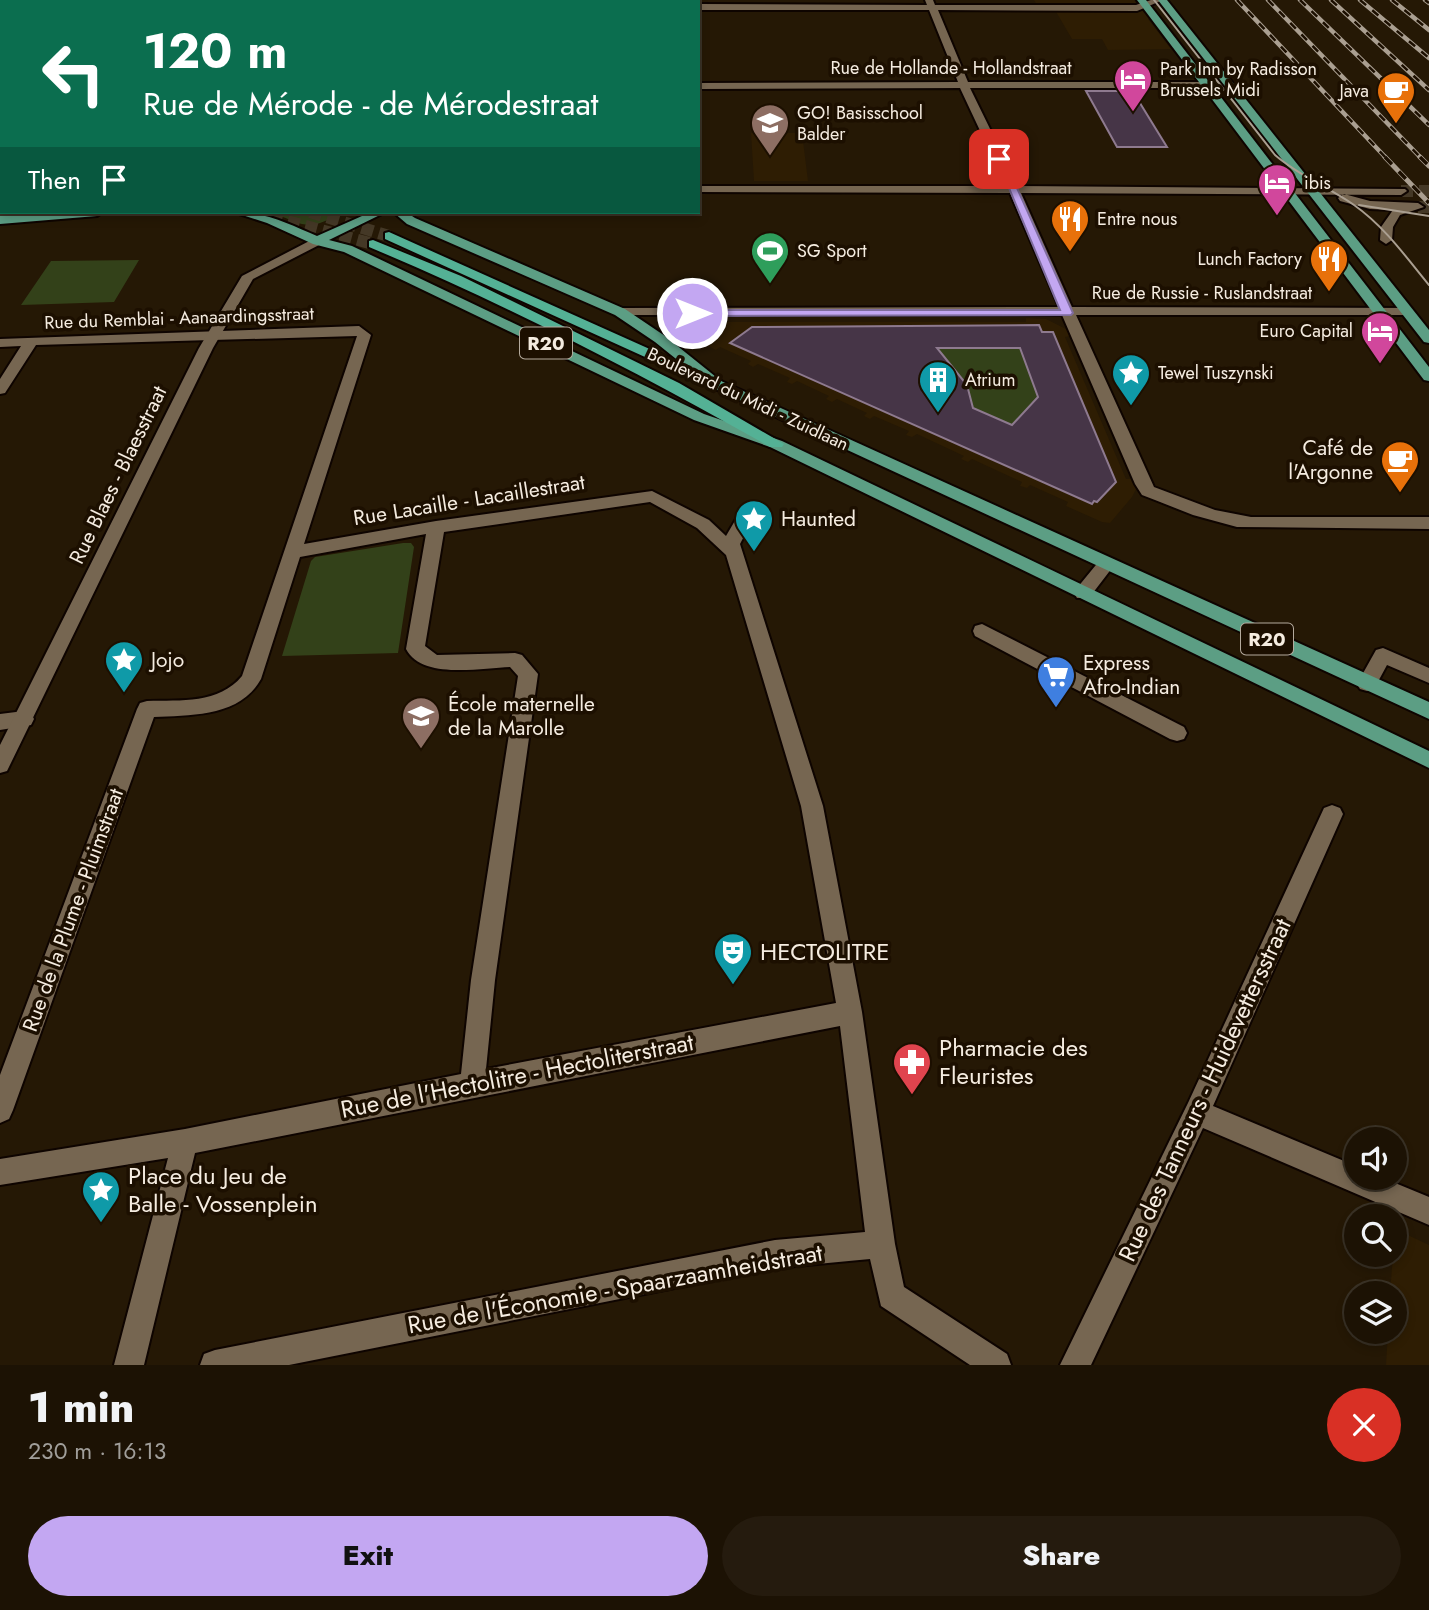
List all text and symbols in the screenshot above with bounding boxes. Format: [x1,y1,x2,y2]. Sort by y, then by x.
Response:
text: 120 m [143,16,287,86]
icon: left [28,28,119,119]
street label: Rue de Hollande - Hollandstraat [830,55,1072,81]
place label: Park Inn by Radisson Brussels Midi [1160,56,1317,103]
hotel icon: Park Inn by Radisson Brussels Midi [1112,58,1154,113]
cafe icon: Java [1375,70,1417,125]
place label: Java [1338,78,1369,104]
text: Rue de Mérode - de Mérodestraat [143,81,599,127]
place label: GO! Basisschool Balder [797,100,923,147]
school or university icon: GO! Basisschool Balder [749,102,791,157]
pin [969,129,1029,189]
icon: arrive [980,140,1018,178]
text: Then [28,161,81,199]
icon: arrive [95,161,133,199]
hotel icon: ibis [1256,162,1298,217]
place label: ibis [1304,170,1331,196]
restaurant icon: Entre nous [1049,198,1091,253]
place label: Entre nous [1097,206,1177,232]
sports icon: SG Sport [749,230,791,285]
place label: SG Sport [797,238,867,264]
restaurant icon: Lunch Factory [1308,238,1350,293]
place label: Lunch Factory [1197,246,1302,272]
position arrow [655,276,729,350]
street label: Rue de Russie - Ruslandstraat [1092,280,1313,306]
street label: Rue du Remblai - Aanaardingsstraat [44,300,315,336]
hotel icon: Euro Capital [1359,310,1401,365]
place label: Euro Capital [1259,318,1353,344]
road number: R20 [520,328,572,358]
street label: Boulevard du Midi - Zuidlaan [643,341,853,457]
place icon: Tewel Tuszynski [1110,352,1152,407]
building icon: Atrium [917,359,959,414]
place label: Tewel Tuszynski [1158,360,1274,386]
place label: Atrium [965,367,1016,393]
street label: Rue Blaes - Blaesstraat [62,381,174,569]
place label: Café de l'Argonne [1288,433,1373,487]
cafe icon: Café de l'Argonne [1379,439,1421,494]
street label: Rue Lacaille - Lacaillestraat [351,467,587,533]
place icon: Haunted [733,498,775,553]
place label: Haunted [781,504,856,534]
road number: R20 [1241,624,1293,654]
place icon: Jojo [103,639,145,694]
place label: Jojo [148,645,184,675]
place label: Express Afro-Indian [1083,648,1180,702]
supermarket icon: Express Afro-Indian [1035,654,1077,709]
place label: École maternelle de la Marolle [448,689,595,743]
school or university icon: École maternelle de la Marolle [400,695,442,750]
street label: Rue de la Plume - Pluimstraat [15,784,131,1036]
street label: Rue des Tanneurs - Huidevettersstraat [1109,912,1300,1267]
theatre icon: HECTOLITRE [712,931,754,986]
place label: HECTOLITRE [760,934,889,969]
street label: Rue de l'Hectolitre - Hectoliterstraat [337,1024,697,1127]
place label: Pharmacie des Fleuristes [939,1030,1088,1093]
pharmacy icon: Pharmacie des Fleuristes [891,1041,933,1096]
map controls [1344,1127,1407,1344]
button: sound [1344,1127,1407,1190]
place label: Place du Jeu de Balle - Vossenplein [128,1158,318,1221]
place icon: Place du Jeu de Balle - Vossenplein [80,1169,122,1224]
button: search [1344,1204,1407,1267]
street label: Rue de l'Économie - Spaarzaamheidstraat [405,1235,825,1342]
button: layers [1344,1281,1407,1344]
text: 1 min [28,1377,134,1438]
button: close [1327,1388,1401,1462]
text: 230 m · 16:13 [28,1434,166,1468]
button: Exit [28,1516,708,1596]
button: Share [722,1516,1401,1596]

